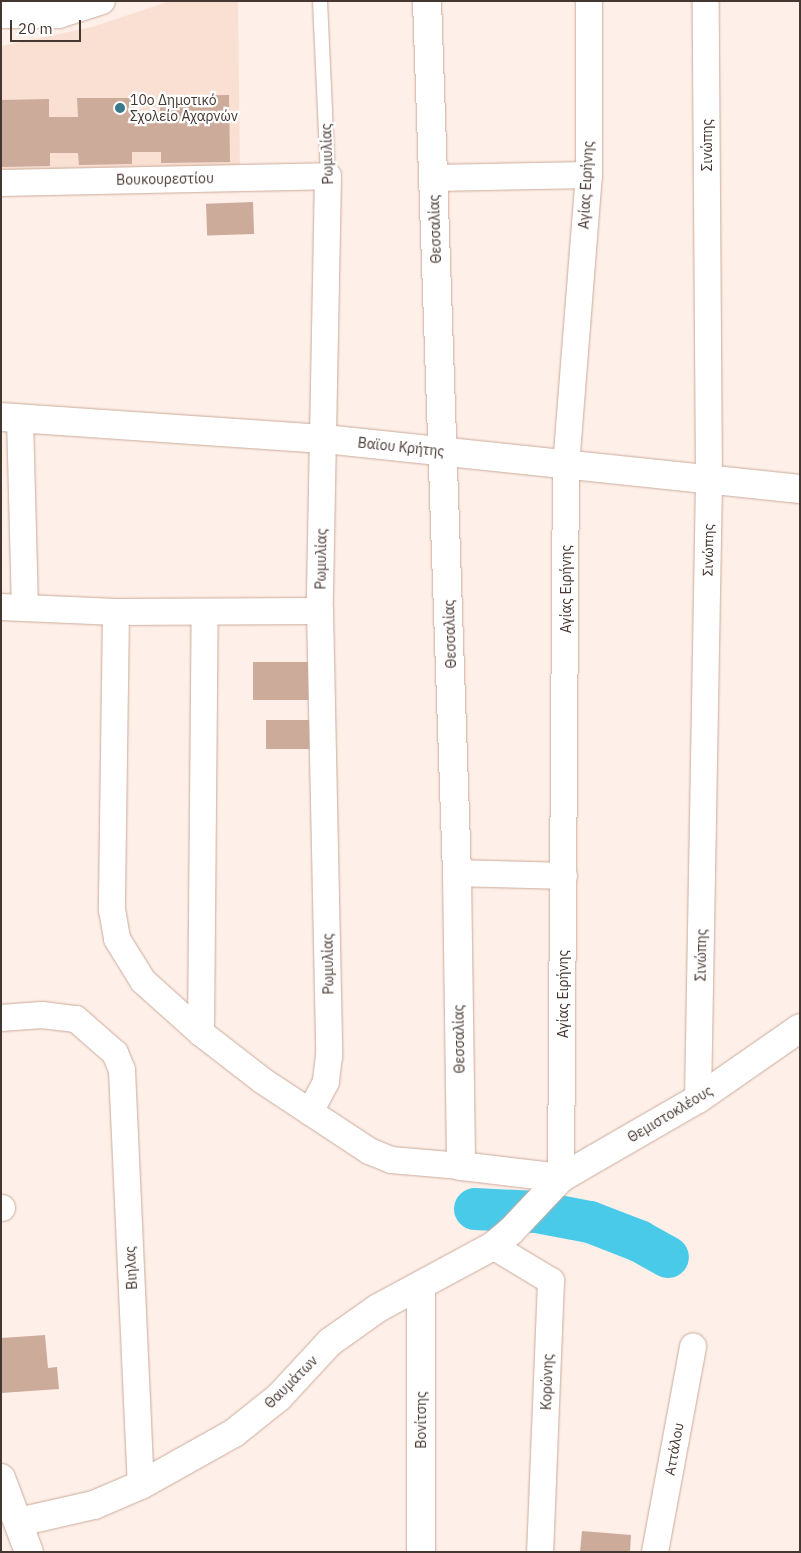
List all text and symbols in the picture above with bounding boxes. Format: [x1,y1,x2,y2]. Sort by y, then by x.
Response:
scale bar [12,10,84,42]
text: 20 m [18,19,53,38]
place label: 10ο Δημοτικό Σχολείο Αχαρνών [130,92,238,124]
marker: 10ο Δημοτικό Σχολείο Αχαρνών [114,102,126,114]
street label: Σινώπης [699,119,715,171]
street label: Ρωμυλίας [318,123,336,185]
street label: Αγίας Ειρήνης [575,140,597,230]
street label: Βουκουρεστίου [116,170,214,188]
street label: Θεσσαλίας [425,194,445,264]
street label: Βαϊου Κρήτης [357,434,445,460]
street label: Σινώπης [699,524,717,576]
street label: Ρωμυλίας [312,528,330,590]
street label: Αγίας Ειρήνης [558,545,574,633]
street label: Θεσσαλίας [440,599,460,669]
street label: Σινώπης [692,929,710,981]
street label: Ρωμυλίας [319,933,337,995]
street label: Αγίας Ειρήνης [555,950,571,1038]
street label: Θεσσαλίας [450,1004,468,1074]
street label: Θεμιστοκλέους [624,1082,716,1146]
street label: Βιηλας [121,1246,141,1290]
street label: Θαυμάτων [261,1352,321,1412]
street label: Κορώνης [538,1354,556,1410]
street label: Βονίτσης [413,1391,429,1449]
street label: Αττάλου [661,1421,687,1477]

